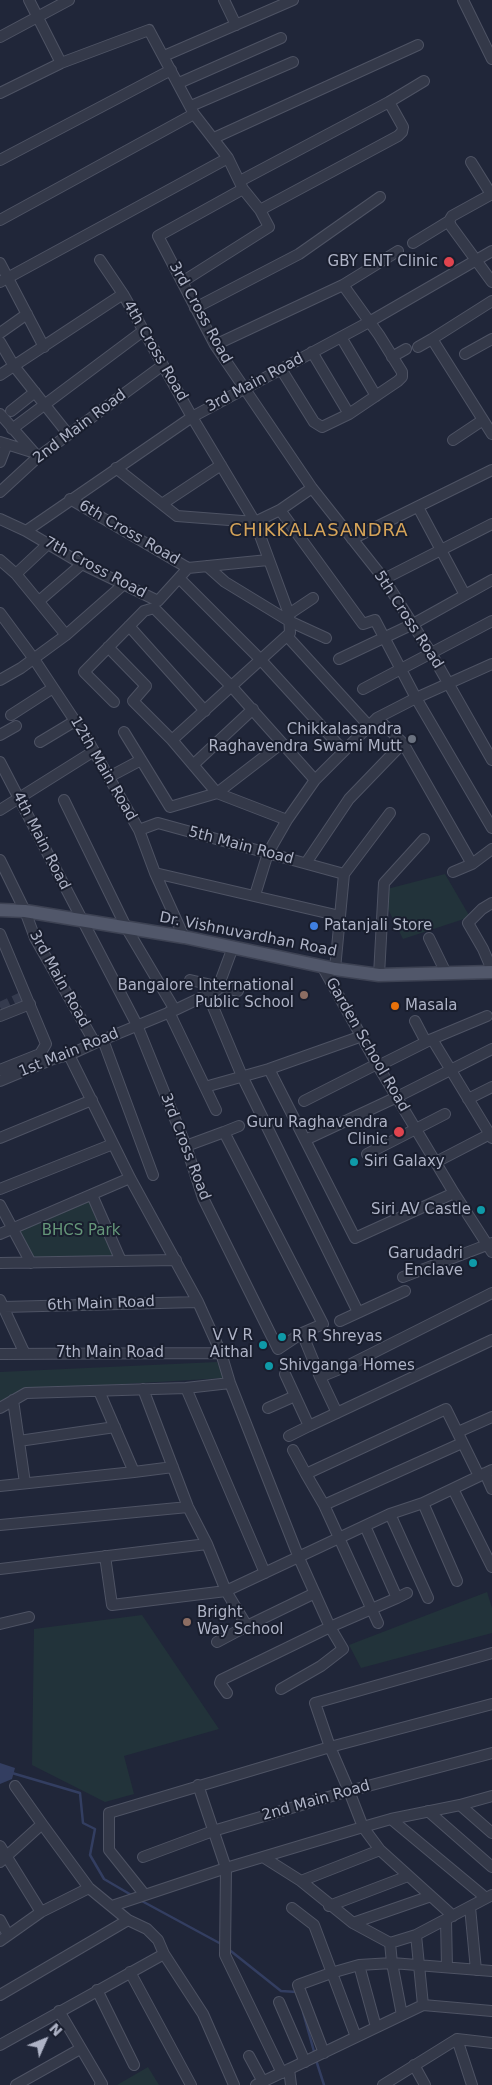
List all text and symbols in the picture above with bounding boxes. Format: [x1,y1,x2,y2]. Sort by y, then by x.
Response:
place label: GBY ENT Clinic [328,253,438,271]
marker: GBY ENT Clinic [442,255,456,269]
street label: 3rd Cross Road [165,259,235,367]
street label: 4th Cross Road [119,297,191,405]
street label: 3rd Main Road [203,350,307,416]
street label: 2nd Main Road [30,386,130,468]
street label: 6th Cross Road [75,497,183,569]
district label: CHIKKALASANDRA [228,520,410,542]
street label: 7th Cross Road [41,533,149,603]
street label: 5th Cross Road [370,568,446,672]
street label: 12th Main Road [66,714,140,824]
place label: Chikkalasandra Raghavendra Swami Mutt [208,721,402,756]
marker: Chikkalasandra Raghavendra Swami Mutt [406,733,418,745]
street label: 4th Main Road [8,789,74,893]
street label: 5th Main Road [187,823,295,869]
street label: Dr. Vishnuvardhan Road [158,909,338,961]
place label: Patanjali Store [324,917,432,935]
marker: Patanjali Store [308,920,320,932]
street label: 3rd Main Road [25,927,93,1031]
street label: Garden School Road [321,975,413,1115]
place label: Bangalore International Public School [117,977,294,1012]
marker: Bangalore International Public School [298,989,310,1001]
place label: Masala [405,997,458,1015]
marker: Masala [389,1000,401,1012]
street label: 1st Main Road [16,1025,122,1081]
street label: 3rd Cross Road [156,1091,214,1203]
place label: Guru Raghavendra Clinic [246,1114,388,1149]
marker: Guru Raghavendra Clinic [392,1125,406,1139]
place label: Siri Galaxy [364,1153,445,1171]
marker: Siri Galaxy [348,1156,360,1168]
place label: Siri AV Castle [371,1201,471,1219]
marker: Siri AV Castle [475,1204,487,1216]
park label: BHCS Park [42,1222,120,1240]
place label: Garudadri Enclave [388,1245,463,1280]
marker: Garudadri Enclave [467,1257,479,1269]
street label: 6th Main Road [47,1293,155,1315]
place label: V V R Aithal [210,1327,253,1362]
place label: R R Shreyas [292,1328,382,1346]
marker: R R Shreyas [276,1331,288,1343]
marker: V V R Aithal [257,1339,269,1351]
street label: 7th Main Road [56,1344,164,1362]
place label: Shivganga Homes [279,1357,415,1375]
marker: Shivganga Homes [263,1360,275,1372]
place label: Bright Way School [197,1604,284,1639]
marker: Bright Way School [181,1616,193,1628]
street label: 2nd Main Road [260,1777,372,1825]
north arrow [20,2015,70,2065]
text: N [46,2020,66,2039]

